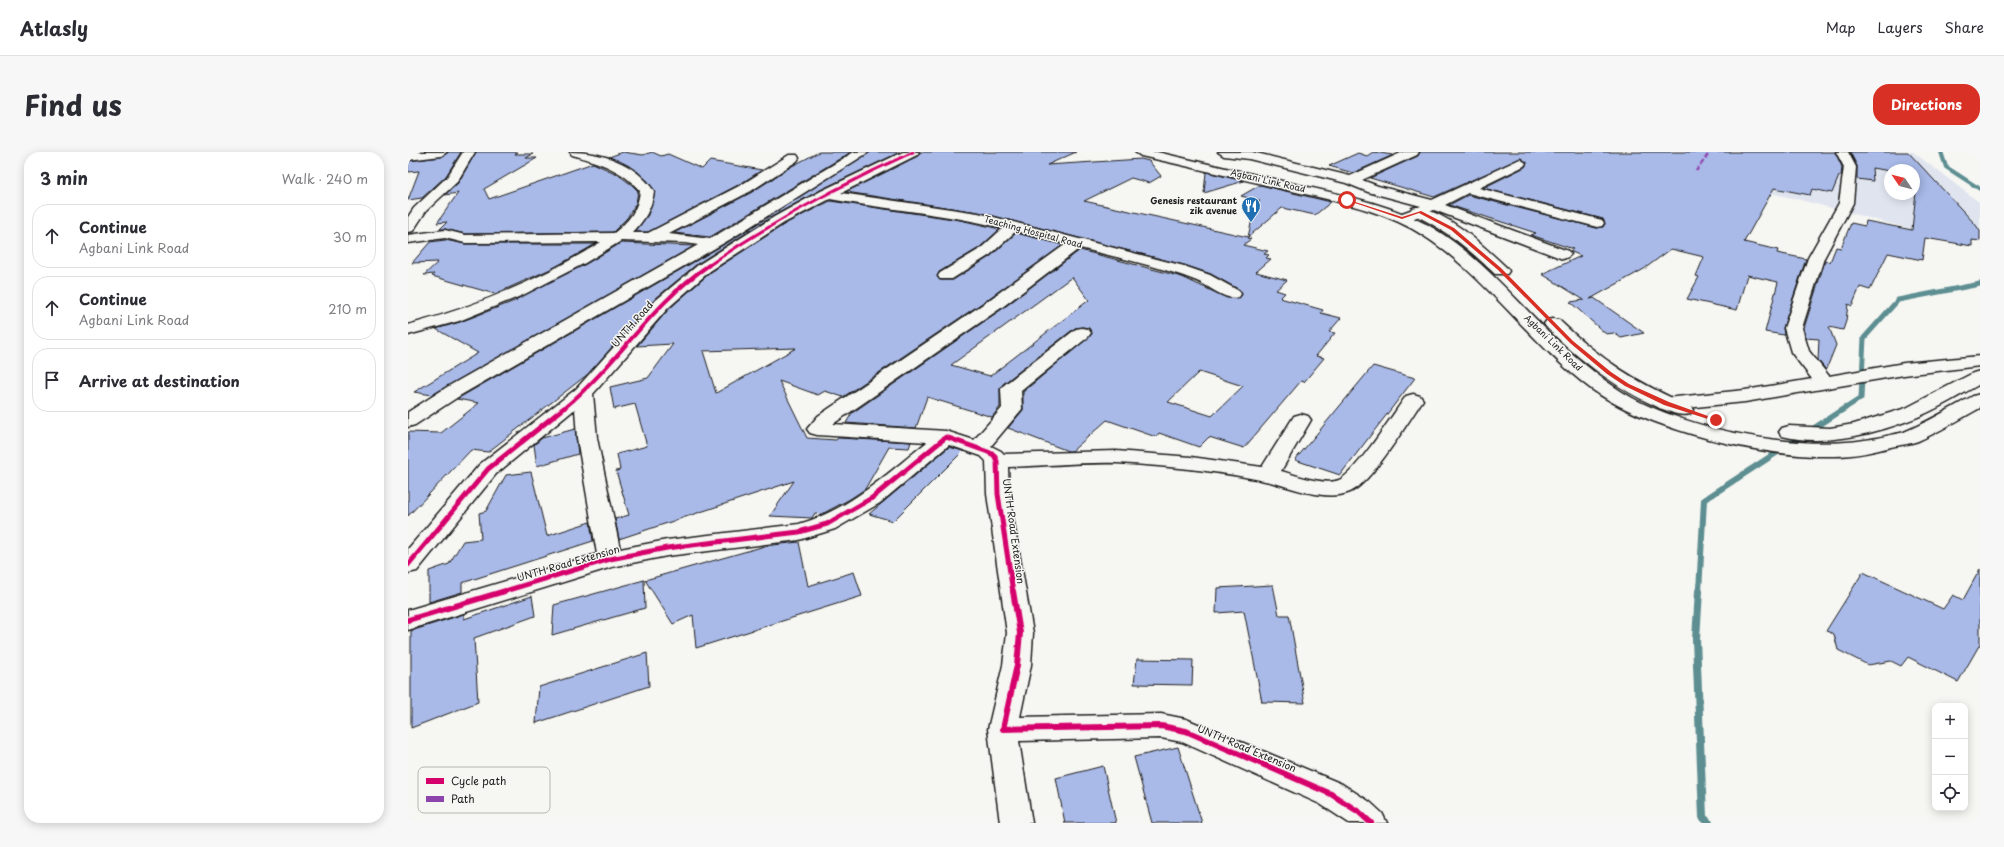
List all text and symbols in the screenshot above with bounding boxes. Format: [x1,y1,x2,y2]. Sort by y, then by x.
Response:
text: Atlasly [20,14,88,42]
text: Map [1826,17,1856,38]
text: Layers [1878,17,1923,38]
text: Share [1945,17,1984,38]
text: Find us [24,83,122,126]
button: Directions [1873,84,1980,125]
north arrow [1884,164,1920,200]
text: 3 min [40,165,88,191]
street label: Agbani Link Road [1229,165,1307,195]
text: Walk · 240 m [282,169,368,188]
route start [1338,191,1356,209]
place label: Genesis restaurant zik avenue [1150,193,1238,217]
restaurant icon: Genesis restaurant zik avenue [1240,195,1262,223]
street label: Teaching Hospital Road [982,211,1084,251]
text: Continue [79,215,147,238]
icon: ahead [41,225,63,247]
text: 30 m [333,227,367,246]
text: Agbani Link Road [79,238,189,257]
text: Continue [79,287,147,310]
icon: ahead [41,297,63,319]
street label: UNTH Road [607,297,656,350]
text: 210 m [328,299,367,318]
text: Agbani Link Road [79,310,189,329]
street label: Agbani Link Road [1521,311,1586,374]
icon: arrive [41,369,63,391]
text: Arrive at destination [79,369,240,392]
route end [1707,411,1725,429]
street label: UNTH Road Extension [1000,477,1029,585]
street label: UNTH Road Extension [515,541,621,584]
map controls [1932,703,1968,811]
button: + [1932,703,1968,739]
street label: UNTH Road Extension [1195,720,1299,775]
button: − [1932,739,1968,775]
legend [418,767,550,813]
text: Cycle path [451,772,506,789]
button: locate [1932,775,1968,811]
text: Path [451,790,475,807]

